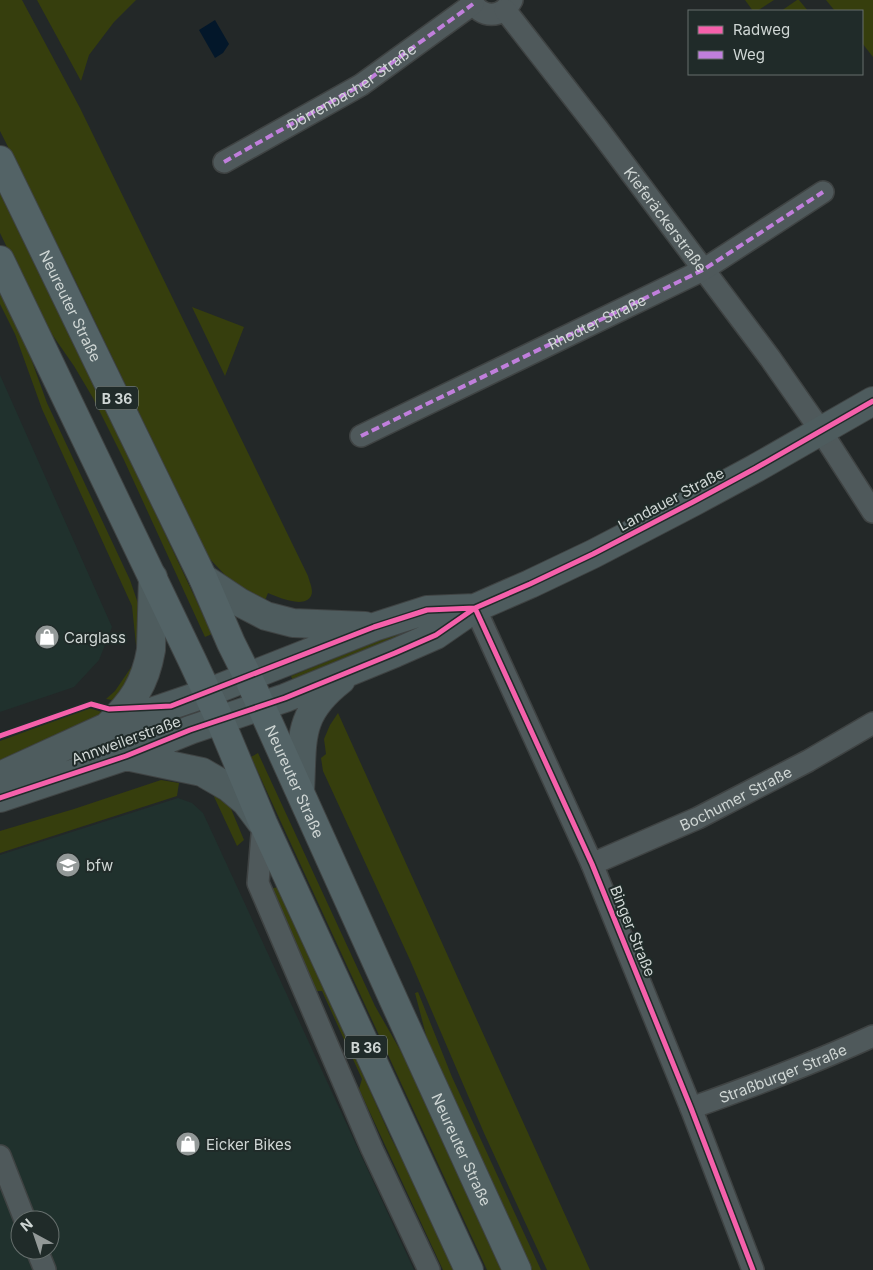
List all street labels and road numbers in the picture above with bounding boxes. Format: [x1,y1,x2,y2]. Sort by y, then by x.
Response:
street label: Dörrenbacher Straße [283,39,420,134]
street label: Kieferäckerstraße [620,163,711,276]
street label: Neureuter Straße [36,247,106,365]
street label: Rhodter Straße [544,290,649,353]
road number: B 36 [96,386,138,409]
street label: Landauer Straße [615,463,727,535]
street label: Annweilerstraße [69,711,183,769]
street label: Neureuter Straße [261,722,329,841]
street label: Bochumer Straße [676,762,795,834]
street label: Binger Straße [606,883,660,979]
road number: B 36 [345,1036,387,1058]
street label: Straßburger Straße [716,1039,849,1107]
street label: Neureuter Straße [428,1090,496,1209]

